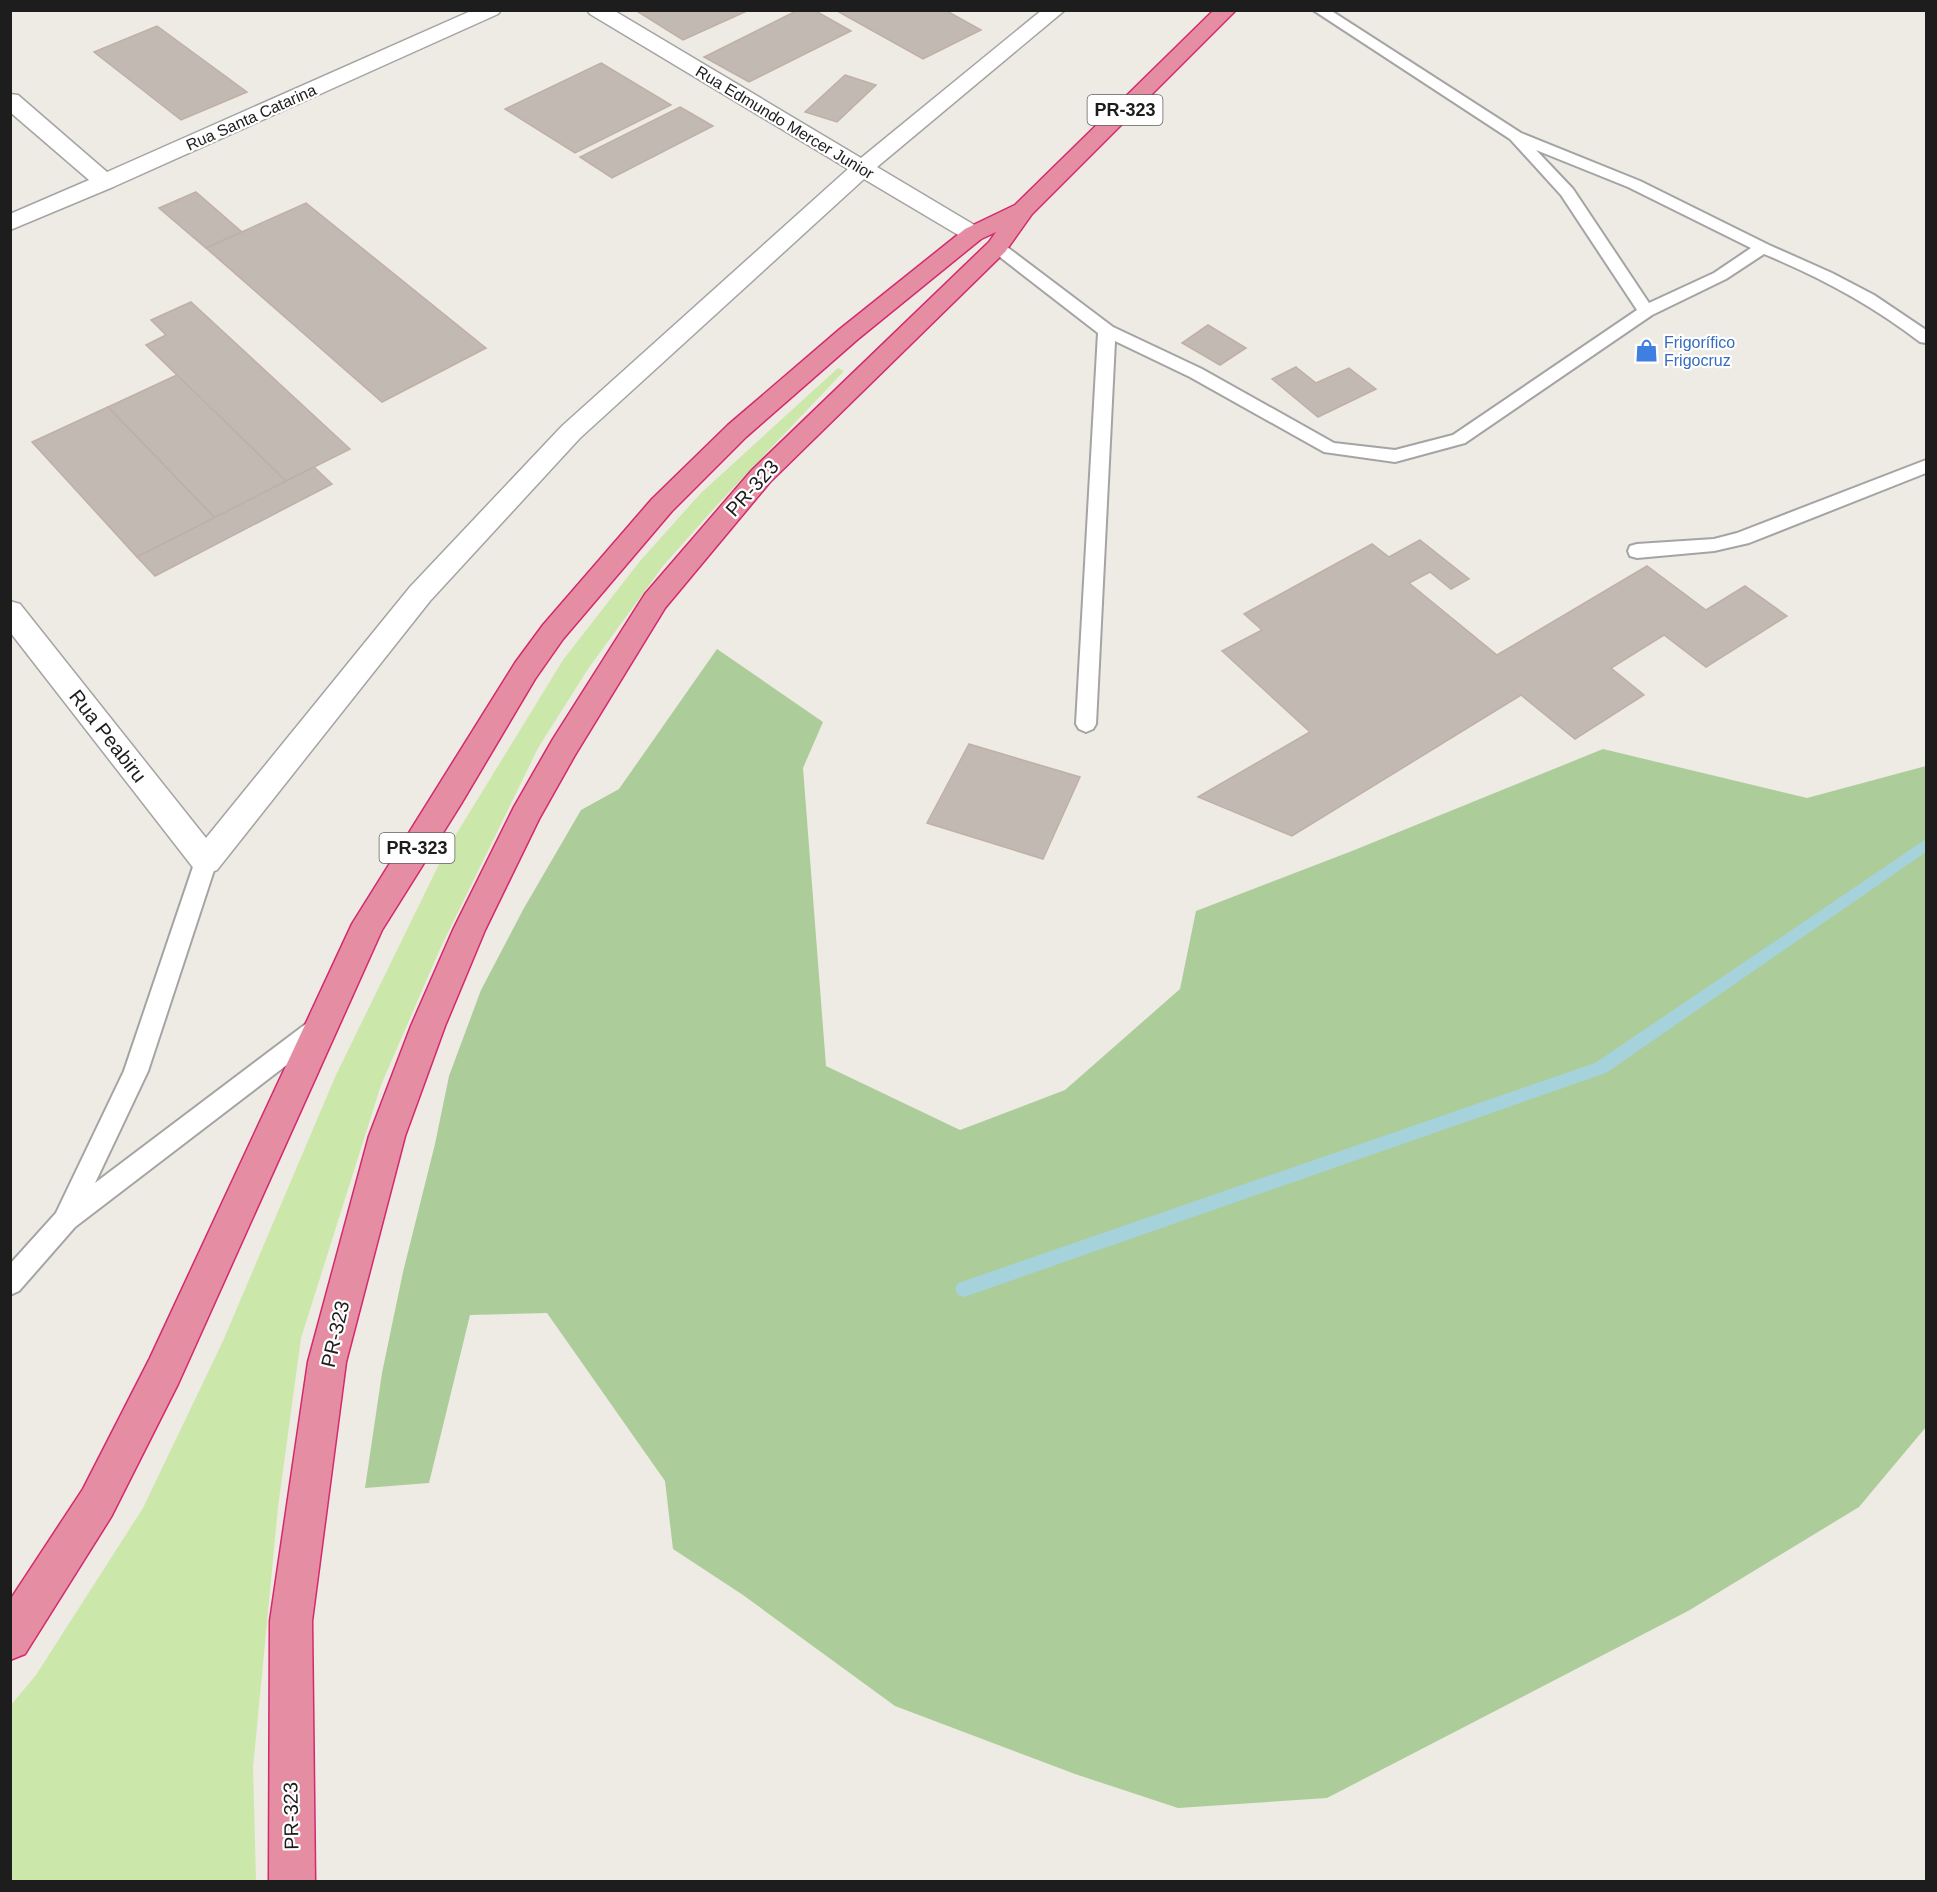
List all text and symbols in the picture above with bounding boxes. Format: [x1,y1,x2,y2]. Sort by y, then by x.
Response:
street label: Rua Edmundo Mercer Junior [693,62,877,183]
street label: Rua Santa Catarina [184,81,319,154]
road number: PR-323 [1088,95,1162,125]
place label: Frigorífico Frigocruz [1664,334,1735,369]
shop icon: Frigorífico Frigocruz [1633,338,1659,364]
street label: PR-323 [721,455,783,521]
street label: Rua Peabiru [65,685,151,787]
road number: PR-323 [380,833,454,863]
street label: PR-323 [317,1298,353,1370]
street label: PR-323 [279,1782,303,1850]

